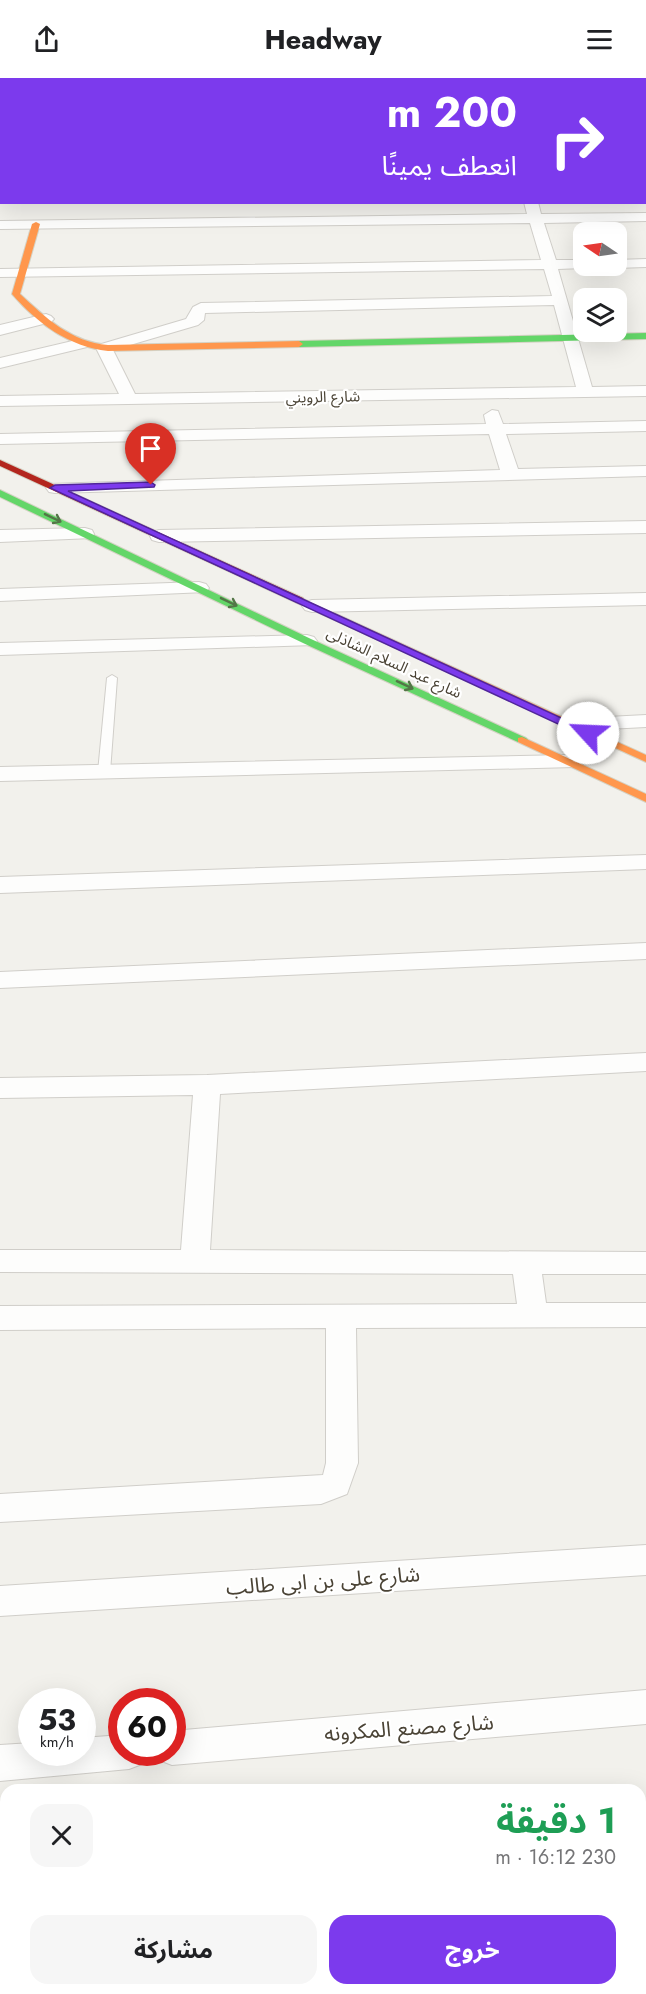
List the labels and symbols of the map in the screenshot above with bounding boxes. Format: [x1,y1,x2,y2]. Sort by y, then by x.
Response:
north arrow [573,222,627,276]
street label: شارع الرويني [286,385,361,410]
pin [125,423,176,485]
one-way arrow [43,513,61,525]
one-way arrow [219,597,237,608]
street label: شارع عبد السلام الشاذلى [323,622,465,705]
one-way arrow [396,680,414,692]
position arrow [556,701,620,765]
street label: شارع على بن ابى طالب [225,1559,421,1603]
speed limit sign: 60 [108,1688,186,1766]
street label: شارع مصنع المكرونه [323,1707,495,1749]

